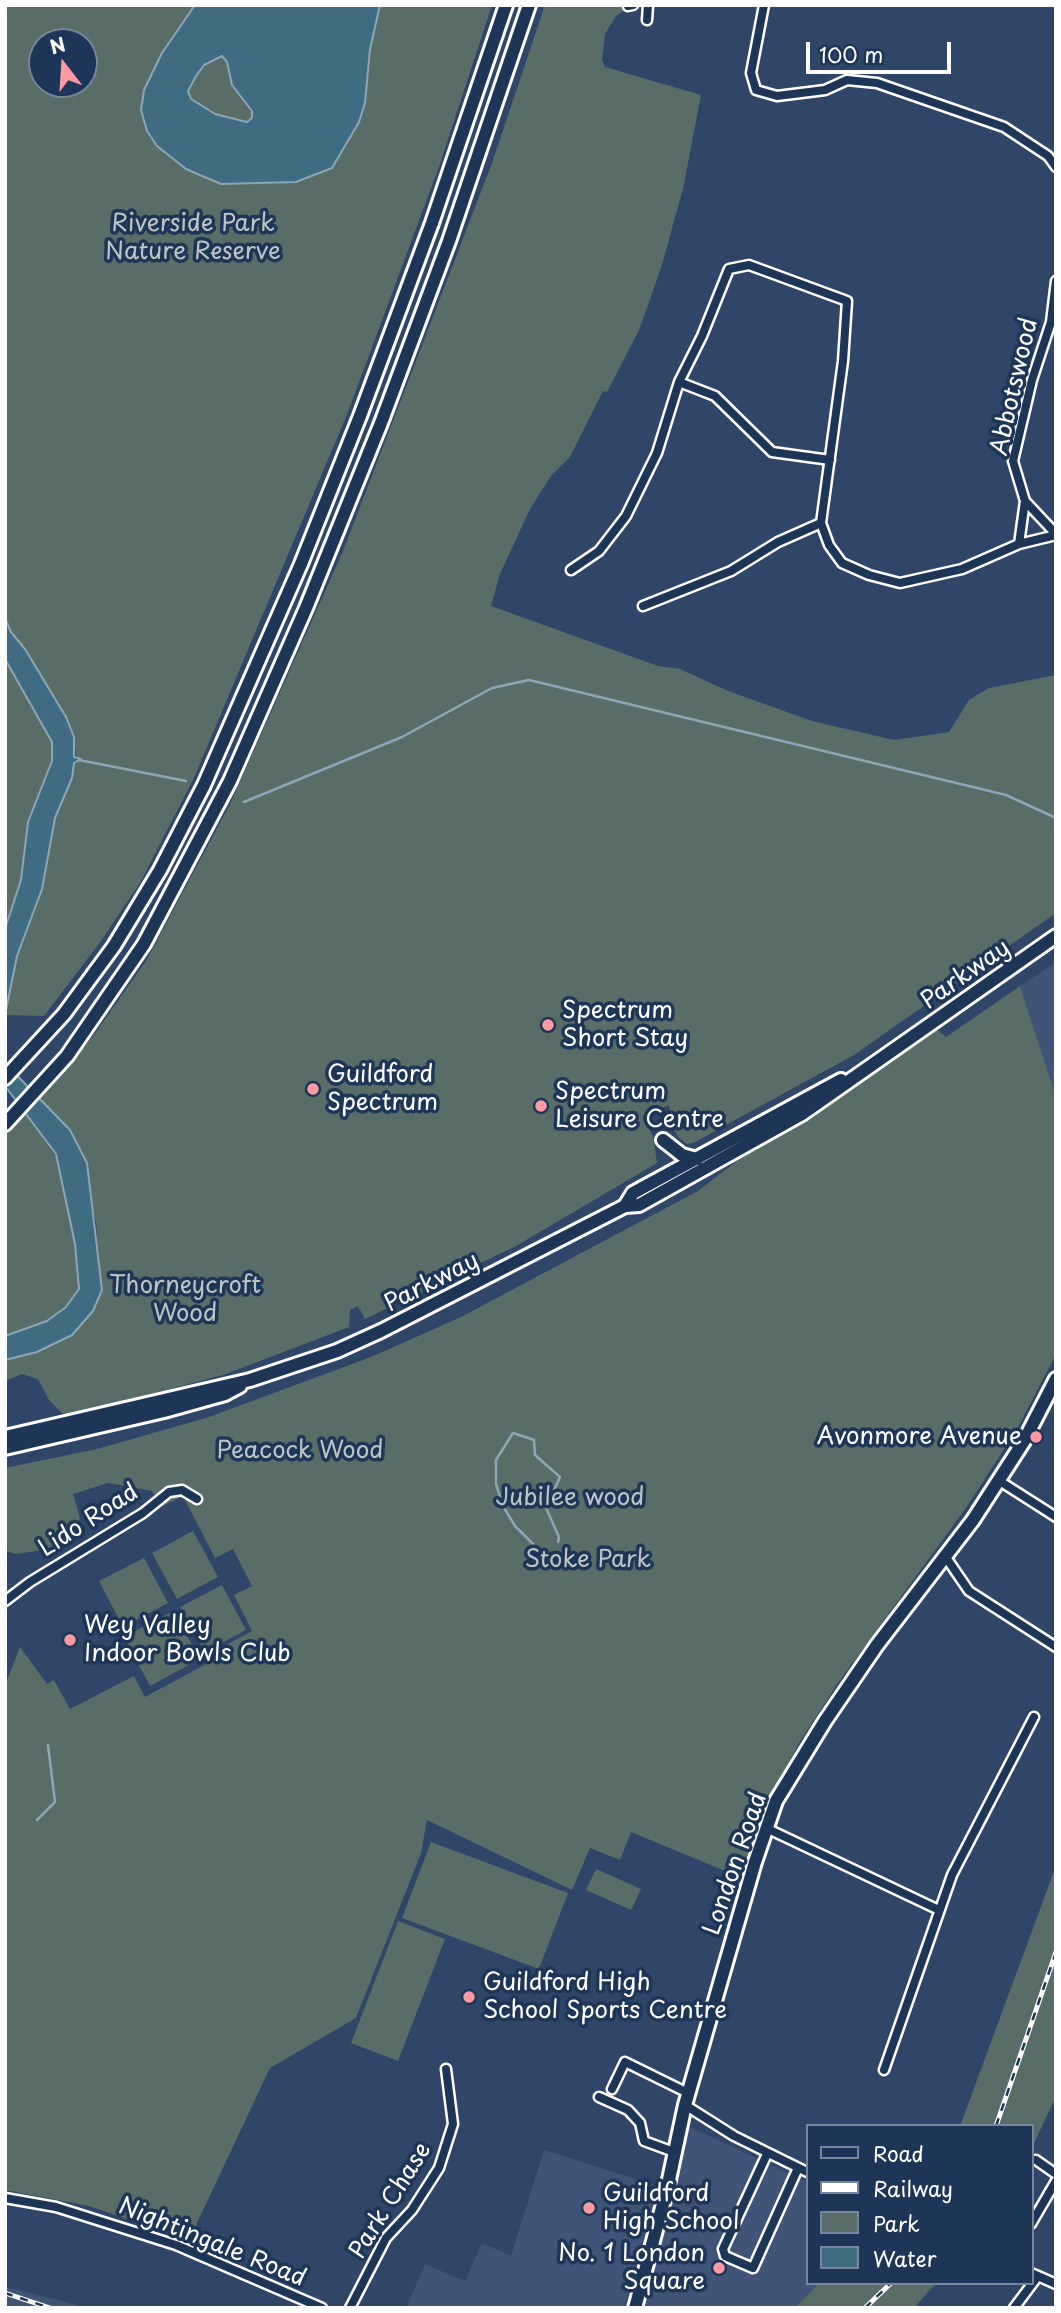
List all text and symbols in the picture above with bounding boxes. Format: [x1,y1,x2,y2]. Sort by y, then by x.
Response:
north arrow [28,28,98,98]
scale bar [809,28,954,72]
text: N [46,29,69,60]
text: 100 m [819,38,883,70]
park label: Riverside Park Nature Reserve [105,210,281,266]
street label: Abbotswood [985,316,1045,458]
street label: Parkway [916,934,1016,1016]
place label: Spectrum Short Stay [562,997,688,1053]
marker: Spectrum Short Stay [540,1017,556,1033]
place label: Guildford Spectrum [327,1061,438,1117]
place label: Spectrum Leisure Centre [555,1078,724,1134]
marker: Guildford Spectrum [305,1081,321,1097]
marker: Spectrum Leisure Centre [533,1098,549,1114]
street label: Parkway [380,1247,484,1319]
park label: Thorneycroft Wood [109,1272,261,1328]
place label: Avonmore Avenue [817,1423,1022,1451]
marker: Avonmore Avenue [1028,1429,1044,1445]
park label: Peacock Wood [217,1437,383,1465]
street label: Lido Road [34,1478,144,1564]
park label: Jubilee wood [496,1484,644,1512]
park label: Stoke Park [525,1546,651,1574]
place label: Wey Valley Indoor Bowls Club [84,1612,291,1668]
marker: Wey Valley Indoor Bowls Club [62,1632,78,1648]
street label: London Road [698,1789,774,1939]
place label: Guildford High School Sports Centre [483,1969,727,2025]
marker: Guildford High School Sports Centre [461,1989,477,2005]
legend [806,2124,1033,2285]
text: Road [873,2137,924,2169]
street label: Park Chase [344,2138,438,2264]
text: Railway [873,2172,953,2204]
place label: Guildford High School [603,2180,740,2236]
street label: Nightingale Road [114,2192,310,2294]
marker: Guildford High School [581,2200,597,2216]
text: Park [873,2207,920,2239]
place label: No. 1 London Square [558,2240,705,2296]
text: Water [873,2242,936,2274]
marker: No. 1 London Square [711,2260,727,2276]

